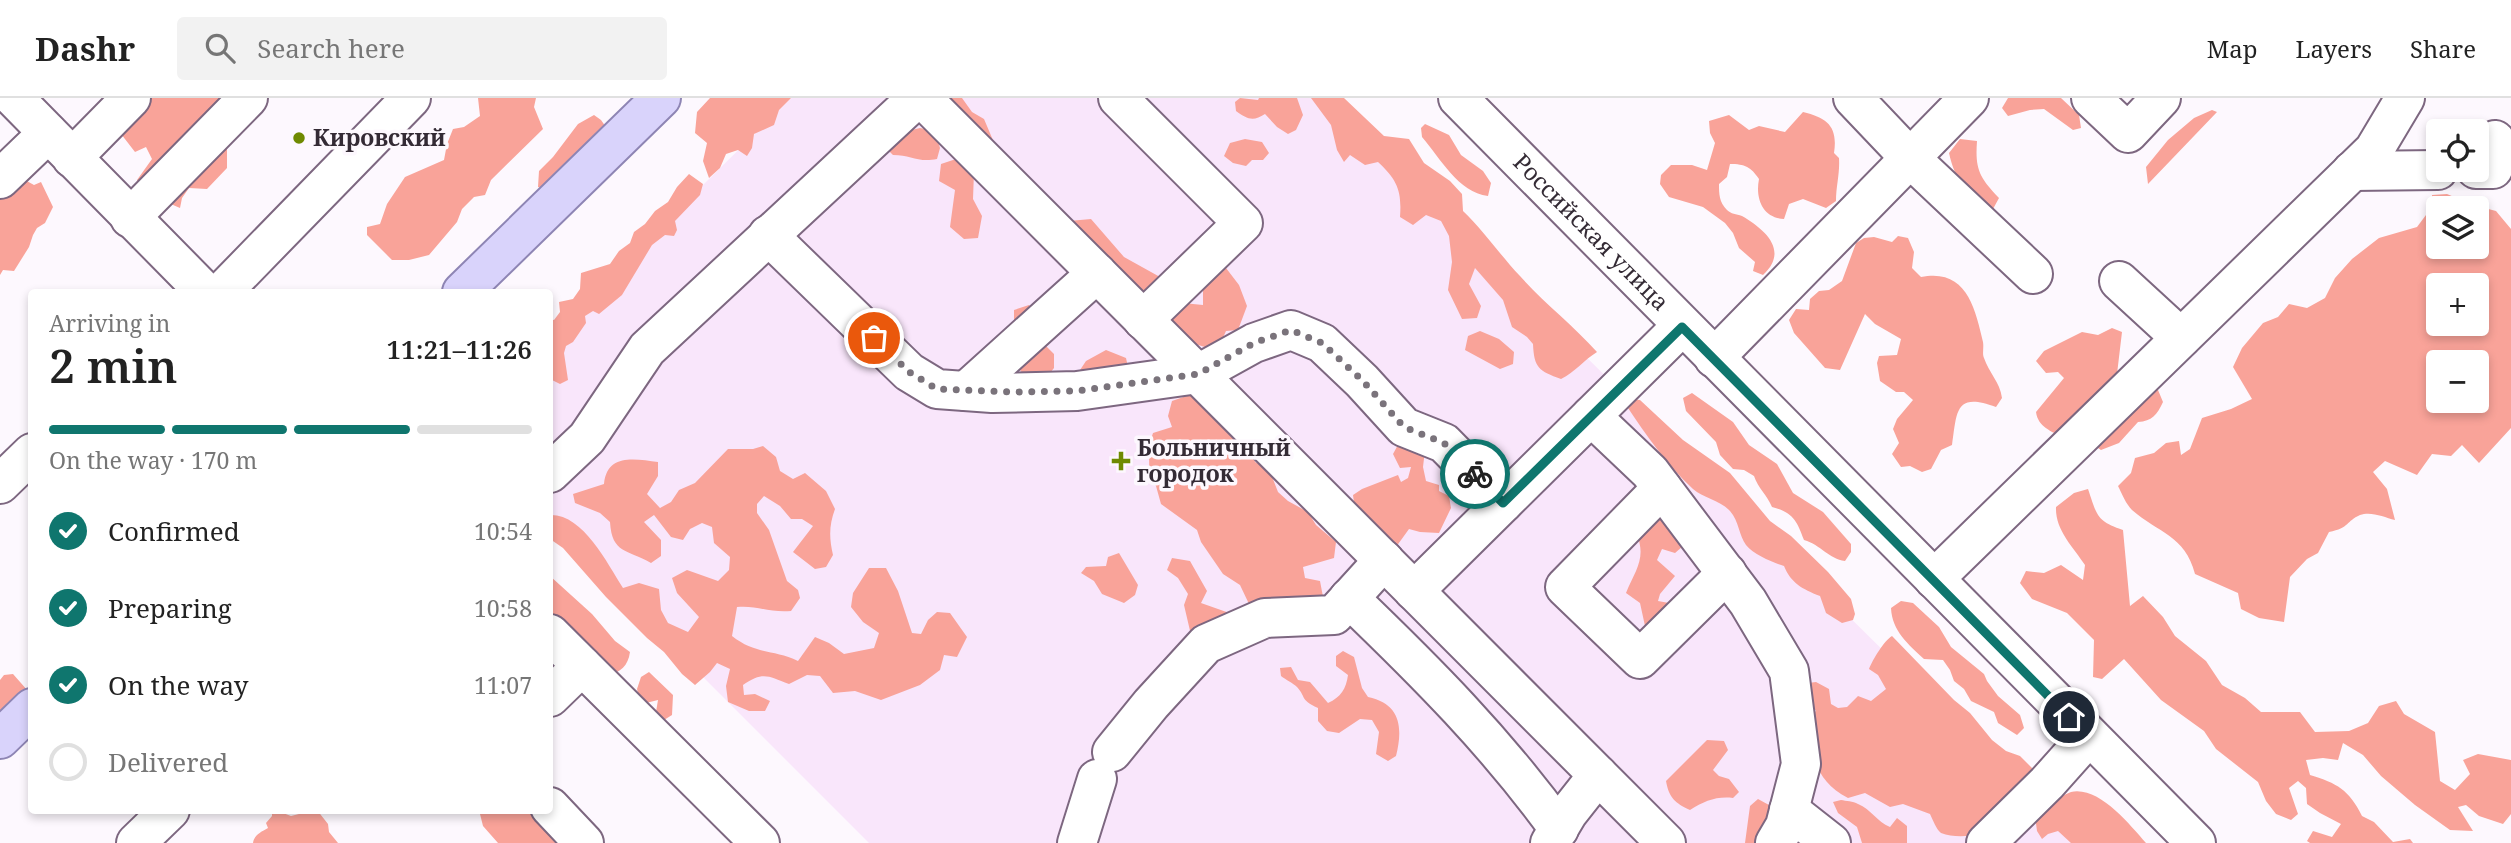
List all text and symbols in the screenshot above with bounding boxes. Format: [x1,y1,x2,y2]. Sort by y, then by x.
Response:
search box [177,17,667,80]
text: Dashr [35,26,135,71]
icon: search [201,29,239,67]
text: Search here [257,30,405,66]
text: Map [2207,32,2258,65]
text: Layers [2296,32,2372,65]
text: Share [2410,32,2476,65]
map controls [2426,119,2489,413]
button: locate [2426,119,2489,182]
place label: Кировский [313,121,446,153]
marker: Кировский [291,130,307,146]
street label: Российская улица [1507,146,1677,317]
button: layers [2426,196,2489,259]
button: + [2426,273,2489,336]
text: Arriving in [49,307,170,339]
pin [844,308,904,368]
icon: bag [855,319,893,357]
text: 11:21–11:26 [386,331,532,367]
text: 2 min [49,334,177,396]
button: − [2426,350,2489,413]
place label: Больничный городок [1137,431,1291,489]
courier [1440,439,1510,509]
text: On the way · 170 m [49,444,257,476]
marker: Больничный городок [1111,451,1131,471]
icon: bike [1456,455,1494,493]
icon: check [49,512,87,550]
text: Confirmed [108,513,240,549]
text: 10:54 [474,515,532,547]
icon: check [49,589,87,627]
text: Preparing [108,590,232,626]
text: 10:58 [474,592,532,624]
icon: check [49,666,87,704]
text: On the way [108,667,248,703]
text: 11:07 [474,669,532,701]
pin [2039,687,2099,747]
icon: home [2050,698,2088,736]
text: Delivered [108,744,228,780]

